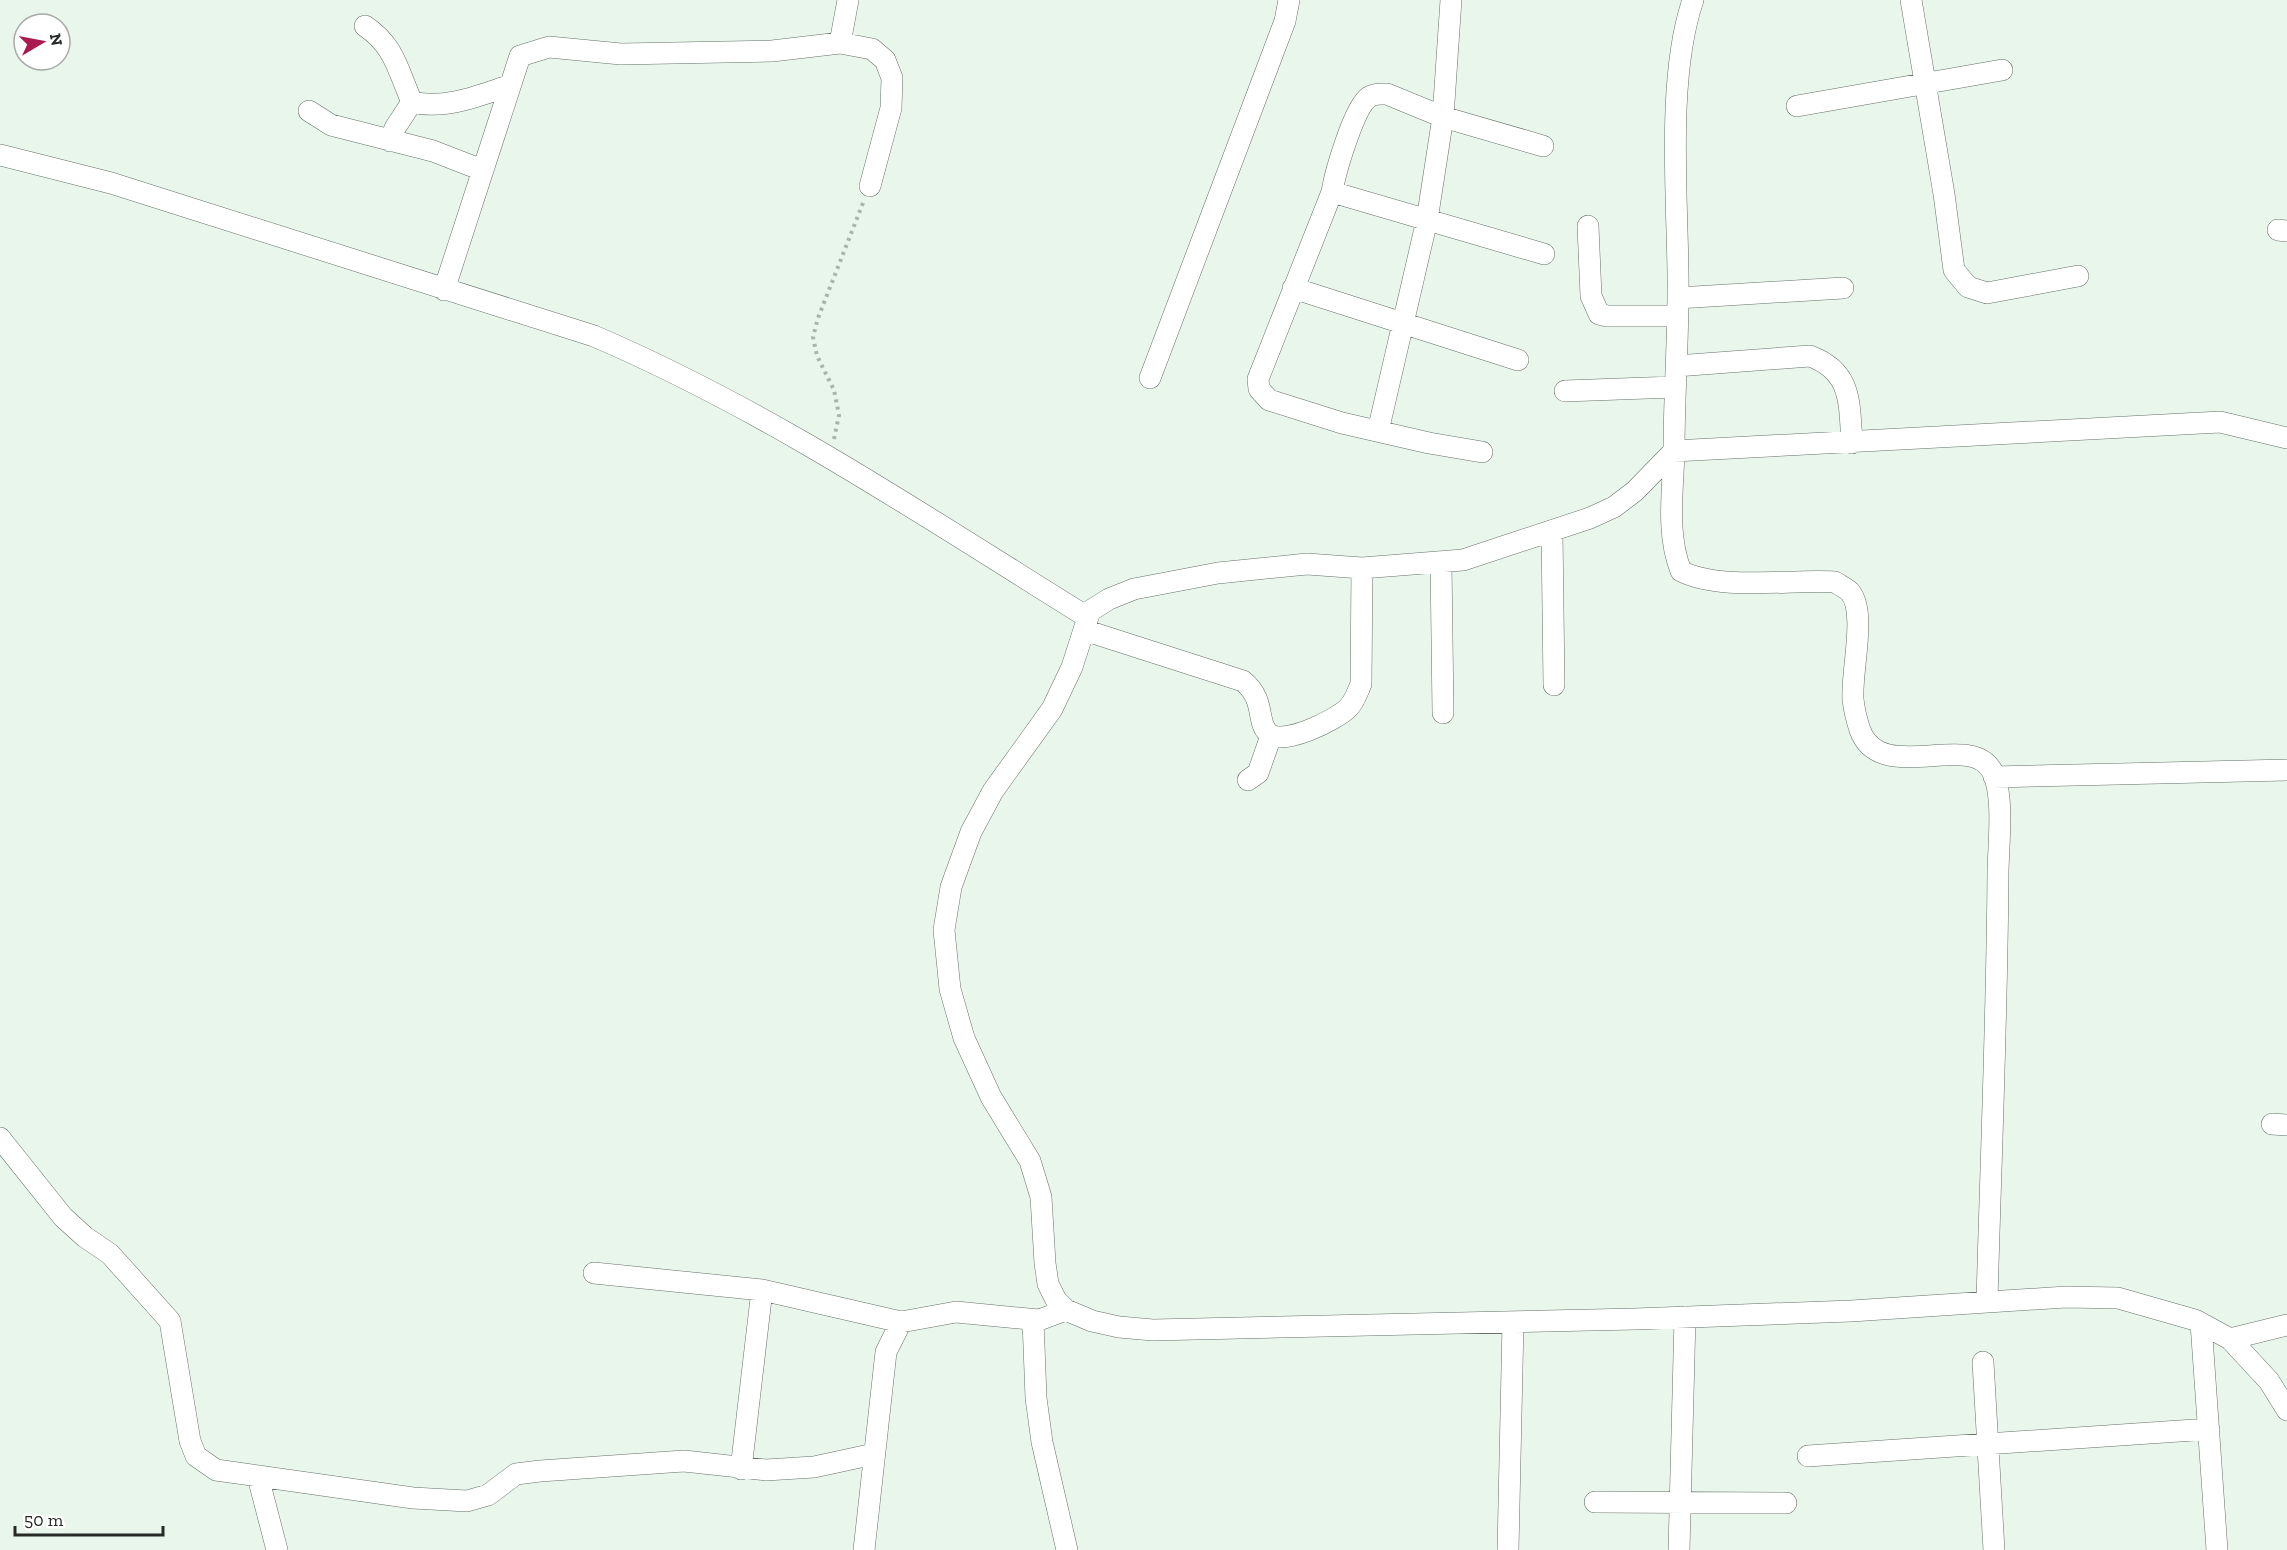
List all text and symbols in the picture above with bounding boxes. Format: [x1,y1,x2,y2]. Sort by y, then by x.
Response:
north arrow [12,12,72,72]
text: N [46,32,67,47]
scale bar [15,1499,164,1537]
text: 50 m [24,1509,64,1531]

